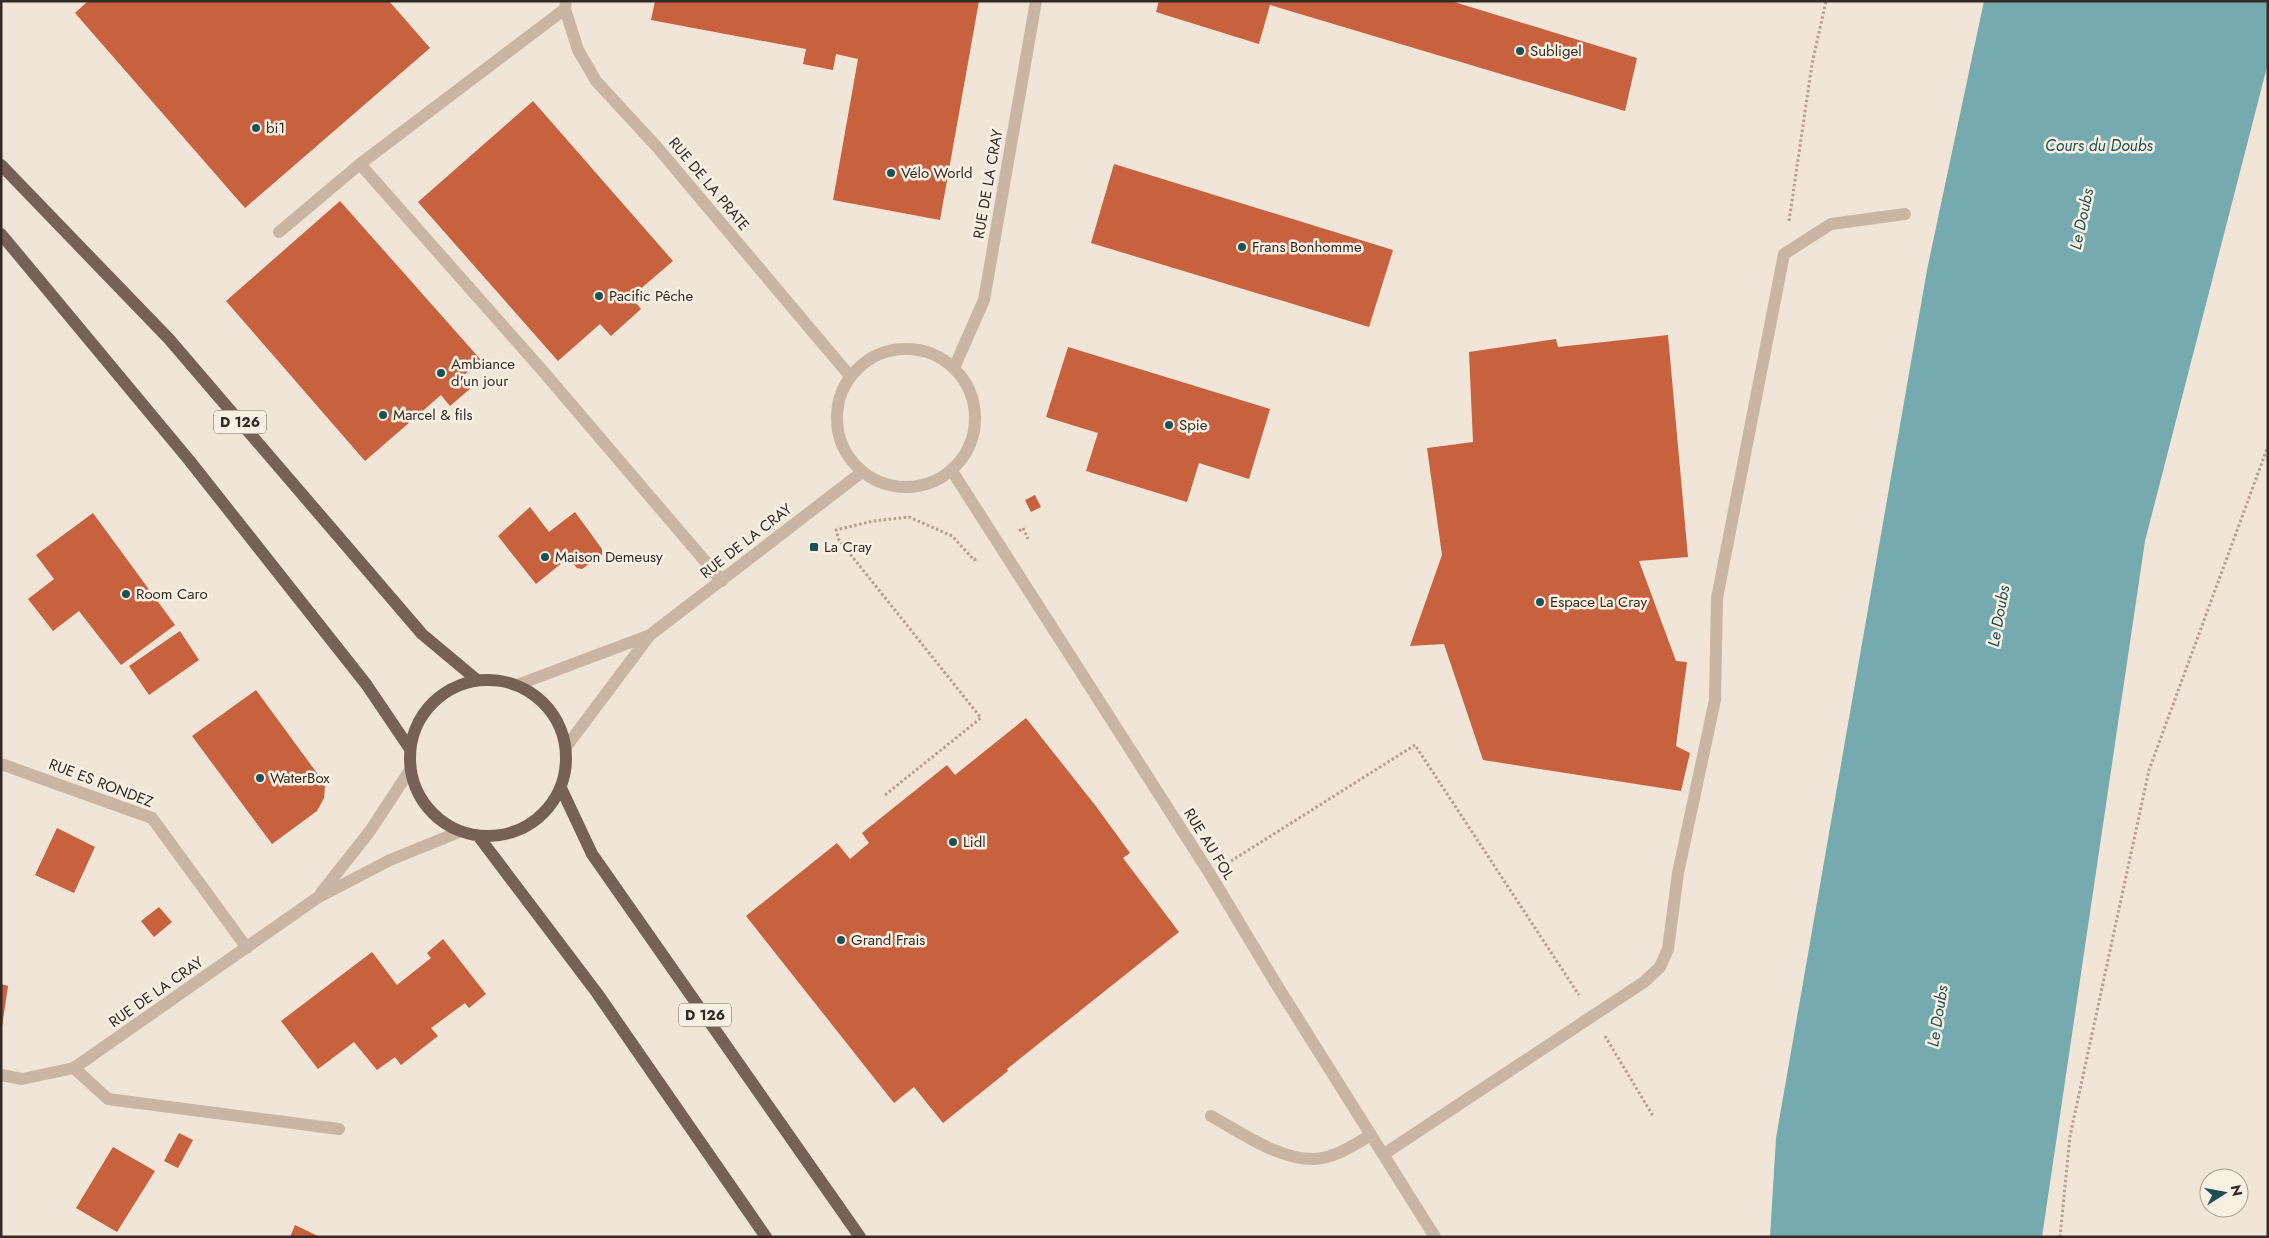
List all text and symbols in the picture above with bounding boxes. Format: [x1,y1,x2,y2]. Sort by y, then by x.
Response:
place label: Subligel [1530,40,1582,62]
marker: Subligel [1514,45,1526,57]
place label: bi1 [266,117,285,139]
marker: bi1 [250,122,262,134]
street label: RUE DE LA CRAY [968,127,1009,241]
street label: RUE DE LA PRATE [663,133,755,235]
water label: Cours du Doubs [2045,134,2154,157]
place label: Vélo World [901,162,973,184]
marker: Vélo World [885,167,897,179]
water label: Le Doubs [2064,186,2099,252]
place label: Frans Bonhomme [1252,236,1362,258]
marker: Frans Bonhomme [1236,241,1248,253]
place label: Pacific Pêche [609,285,693,307]
marker: Pacific Pêche [593,290,605,302]
place label: Ambiance d'un jour [451,353,515,392]
marker: Ambiance d'un jour [435,367,447,379]
place label: Marcel & fils [393,404,472,426]
marker: Marcel & fils [377,409,389,421]
road number: D 126 [214,411,266,434]
place label: Spie [1179,414,1208,436]
marker: Spie [1163,419,1175,431]
street label: RUE DE LA CRAY [695,498,797,584]
place label: La Cray [824,536,872,558]
marker: La Cray [808,541,820,553]
place label: Maison Demeusy [555,546,663,568]
marker: Maison Demeusy [539,551,551,563]
place label: Room Caro [136,583,208,605]
water label: Le Doubs [1982,583,2015,649]
marker: Room Caro [120,588,132,600]
place label: Espace La Cray [1550,591,1647,613]
marker: Espace La Cray [1534,596,1546,608]
street label: RUE ES RONDEZ [46,753,156,813]
place label: WaterBox [270,767,330,789]
marker: WaterBox [254,772,266,784]
street label: RUE AU FOL [1178,804,1240,884]
place label: Lidl [963,831,986,853]
marker: Lidl [947,836,959,848]
place label: Grand Frais [851,929,925,951]
marker: Grand Frais [835,934,847,946]
street label: RUE DE LA CRAY [104,951,208,1033]
water label: Le Doubs [1921,983,1954,1049]
road number: D 126 [679,1004,731,1026]
north arrow [2199,1168,2249,1218]
text: N [2226,1183,2248,1198]

